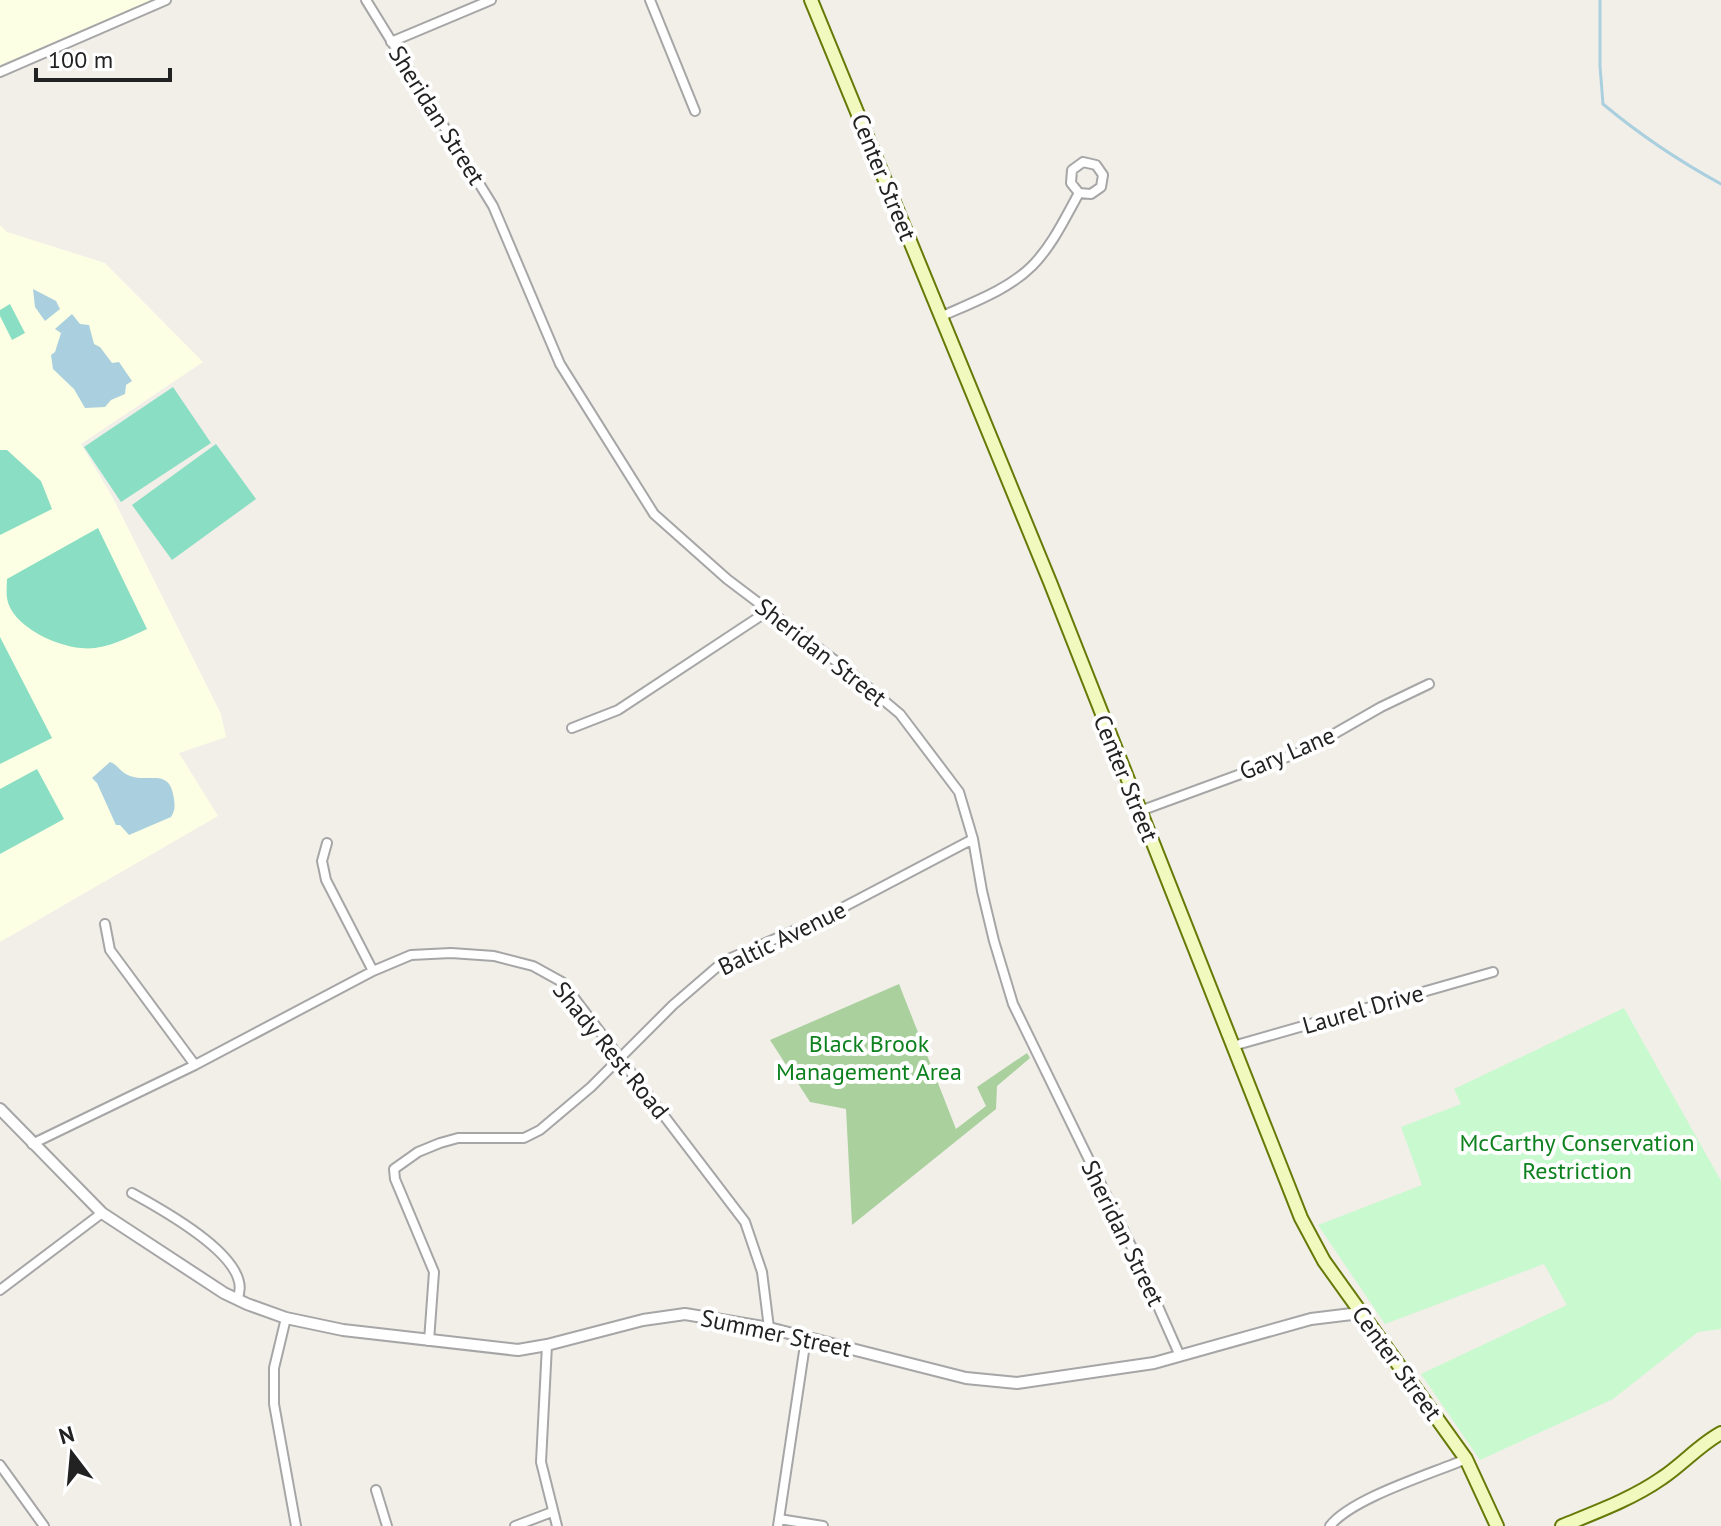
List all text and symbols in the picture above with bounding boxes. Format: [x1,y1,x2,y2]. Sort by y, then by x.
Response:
scale bar [36,32,170,82]
street label: Sheridan Street [382,40,492,190]
text: 100 m [48,44,113,75]
street label: Center Street [845,109,923,245]
street label: Sheridan Street [749,591,893,713]
street label: Center Street [1087,710,1165,846]
street label: Gary Lane [1235,719,1339,787]
street label: Baltic Avenue [713,894,851,982]
street label: Shady Rest Road [546,975,676,1125]
street label: Laurel Drive [1299,977,1427,1041]
park label: Black Brook Management Area [776,1028,962,1087]
park label: McCarthy Conservation Restriction [1459,1127,1695,1186]
street label: Sheridan Street [1074,1155,1172,1311]
street label: Center Street [1345,1300,1449,1426]
street label: Summer Street [698,1302,854,1364]
north arrow [32,1414,112,1494]
text: N [56,1419,77,1450]

